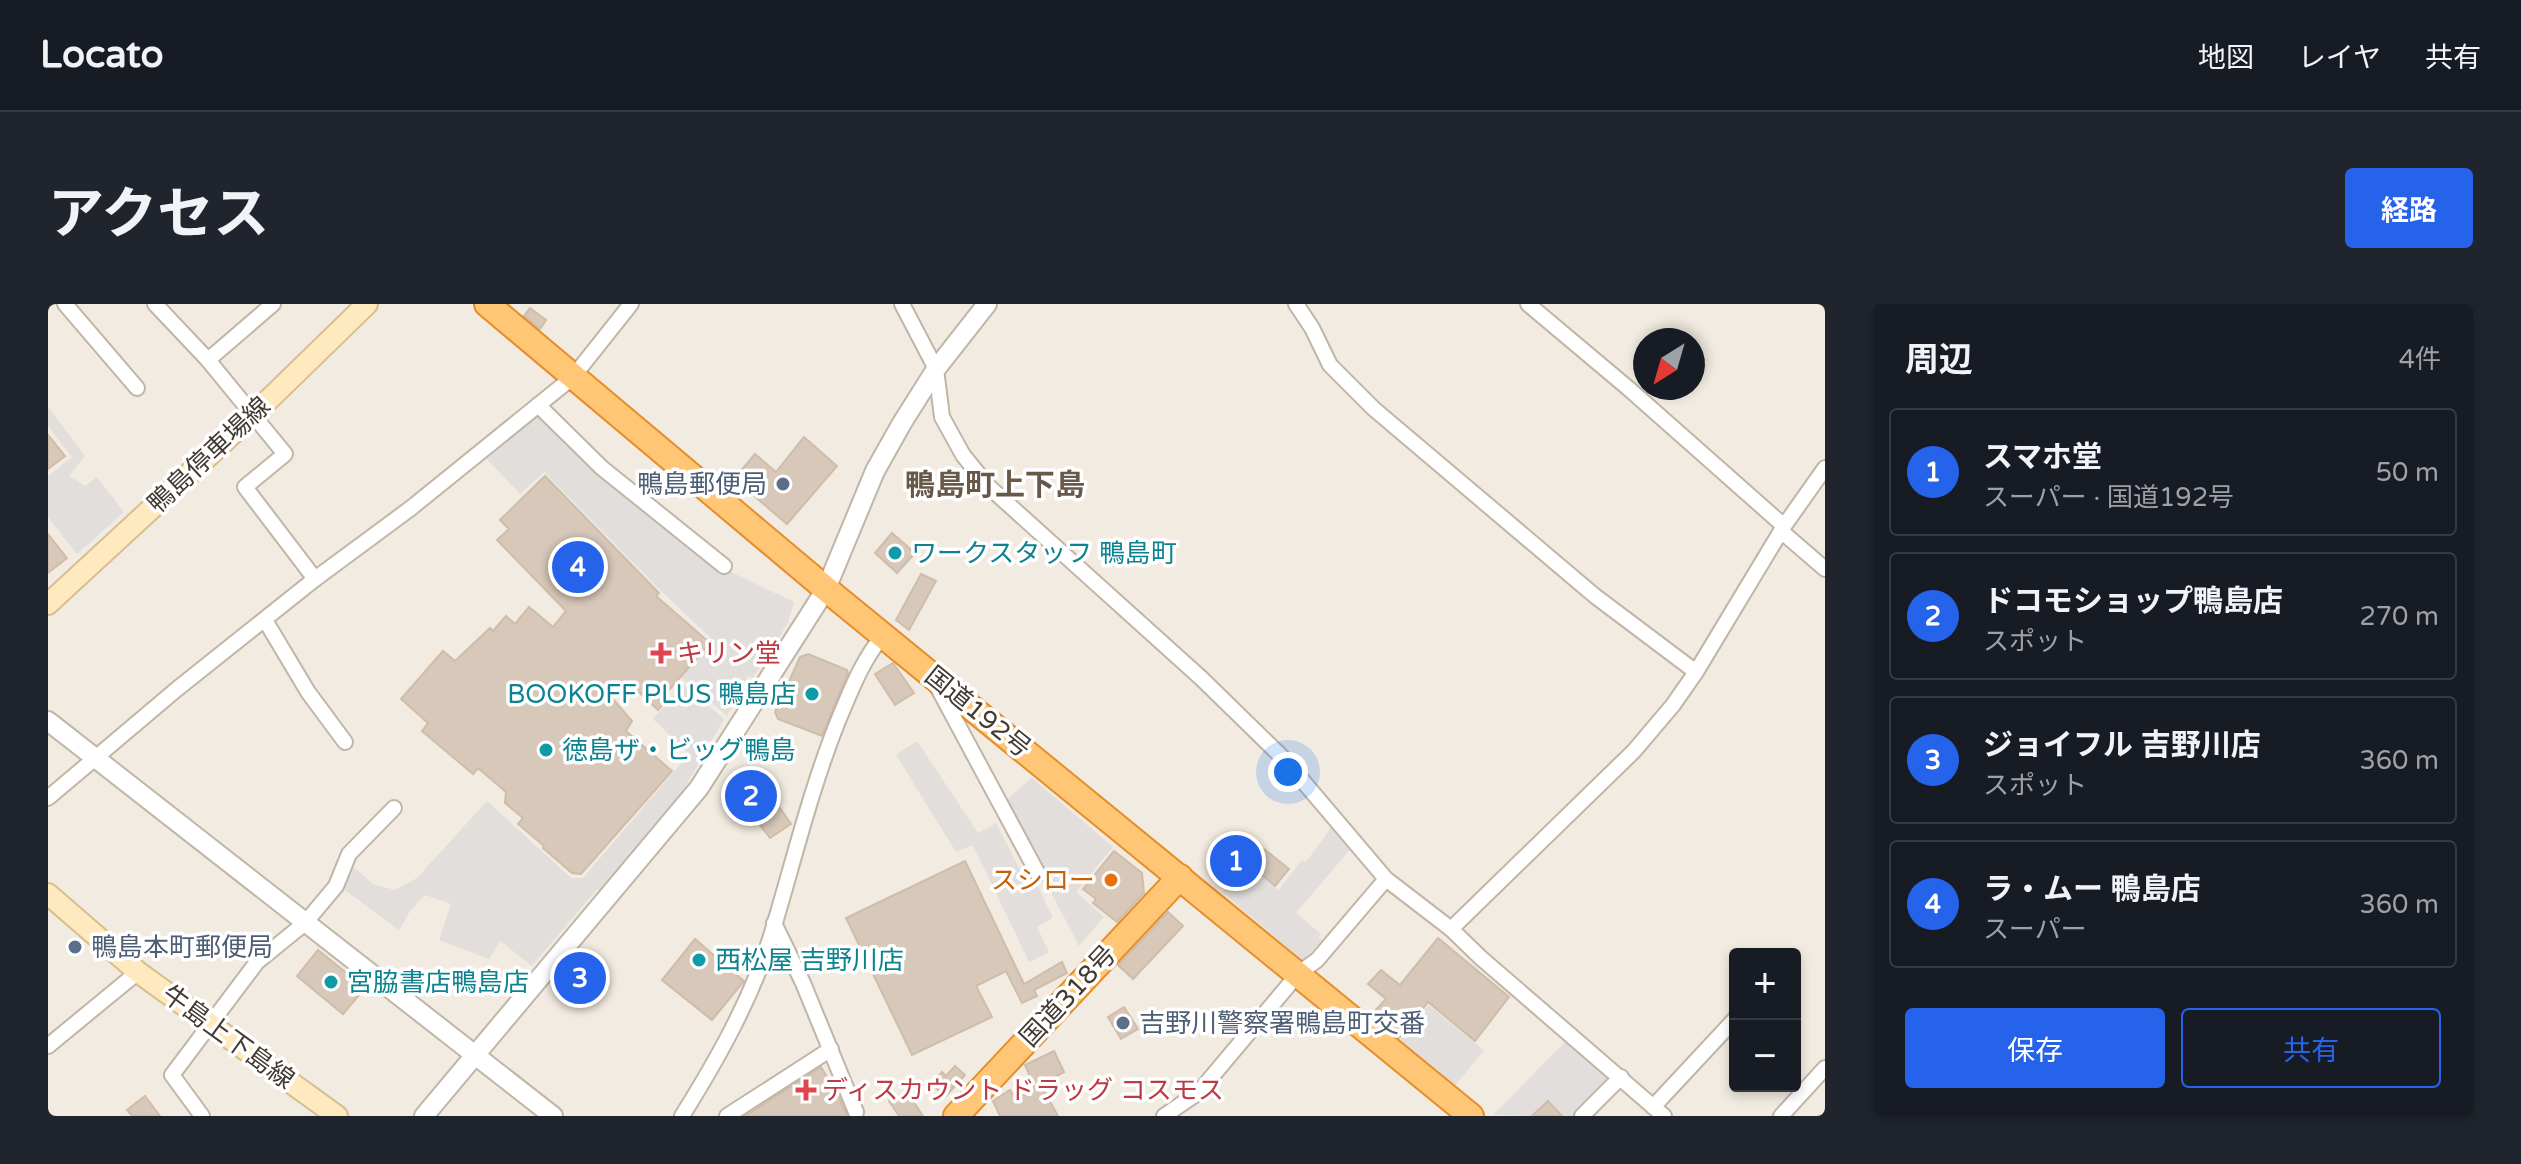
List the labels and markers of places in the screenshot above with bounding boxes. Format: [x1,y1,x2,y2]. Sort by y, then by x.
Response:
place label: 鴨島郵便局 [637,469,767,500]
marker: 鴨島郵便局 [774,475,792,493]
pin: 4 [552,537,604,597]
place label: ワークスタッフ 鴨島町 [911,538,1177,569]
marker: ワークスタッフ 鴨島町 [886,544,904,562]
place label: キリン堂 [677,638,781,669]
marker: キリン堂 [652,644,670,662]
place label: BOOKOFF PLUS 鴨島店 [507,679,796,710]
marker: BOOKOFF PLUS 鴨島店 [803,685,821,703]
place label: 徳島ザ・ビッグ鴨島 [562,735,796,766]
marker: 徳島ザ・ビッグ鴨島 [537,741,555,759]
pin: 2 [725,766,777,826]
pin: 1 [1210,831,1262,891]
place label: スシロー [991,865,1095,896]
marker: スシロー [1102,871,1120,889]
place label: 鴨島本町郵便局 [91,932,273,963]
marker: 鴨島本町郵便局 [66,938,84,956]
place label: 西松屋 吉野川店 [715,945,904,976]
pin: 3 [554,948,606,1008]
marker: 西松屋 吉野川店 [690,951,708,969]
place label: 宮脇書店鴨島店 [347,967,529,998]
marker: 宮脇書店鴨島店 [322,973,340,991]
place label: 吉野川警察署鴨島町交番 [1139,1008,1425,1039]
marker: 吉野川警察署鴨島町交番 [1114,1014,1132,1032]
place label: ディスカウント ドラッグ コスモス [822,1075,1224,1106]
marker: ディスカウント ドラッグ コスモス [797,1081,815,1099]

